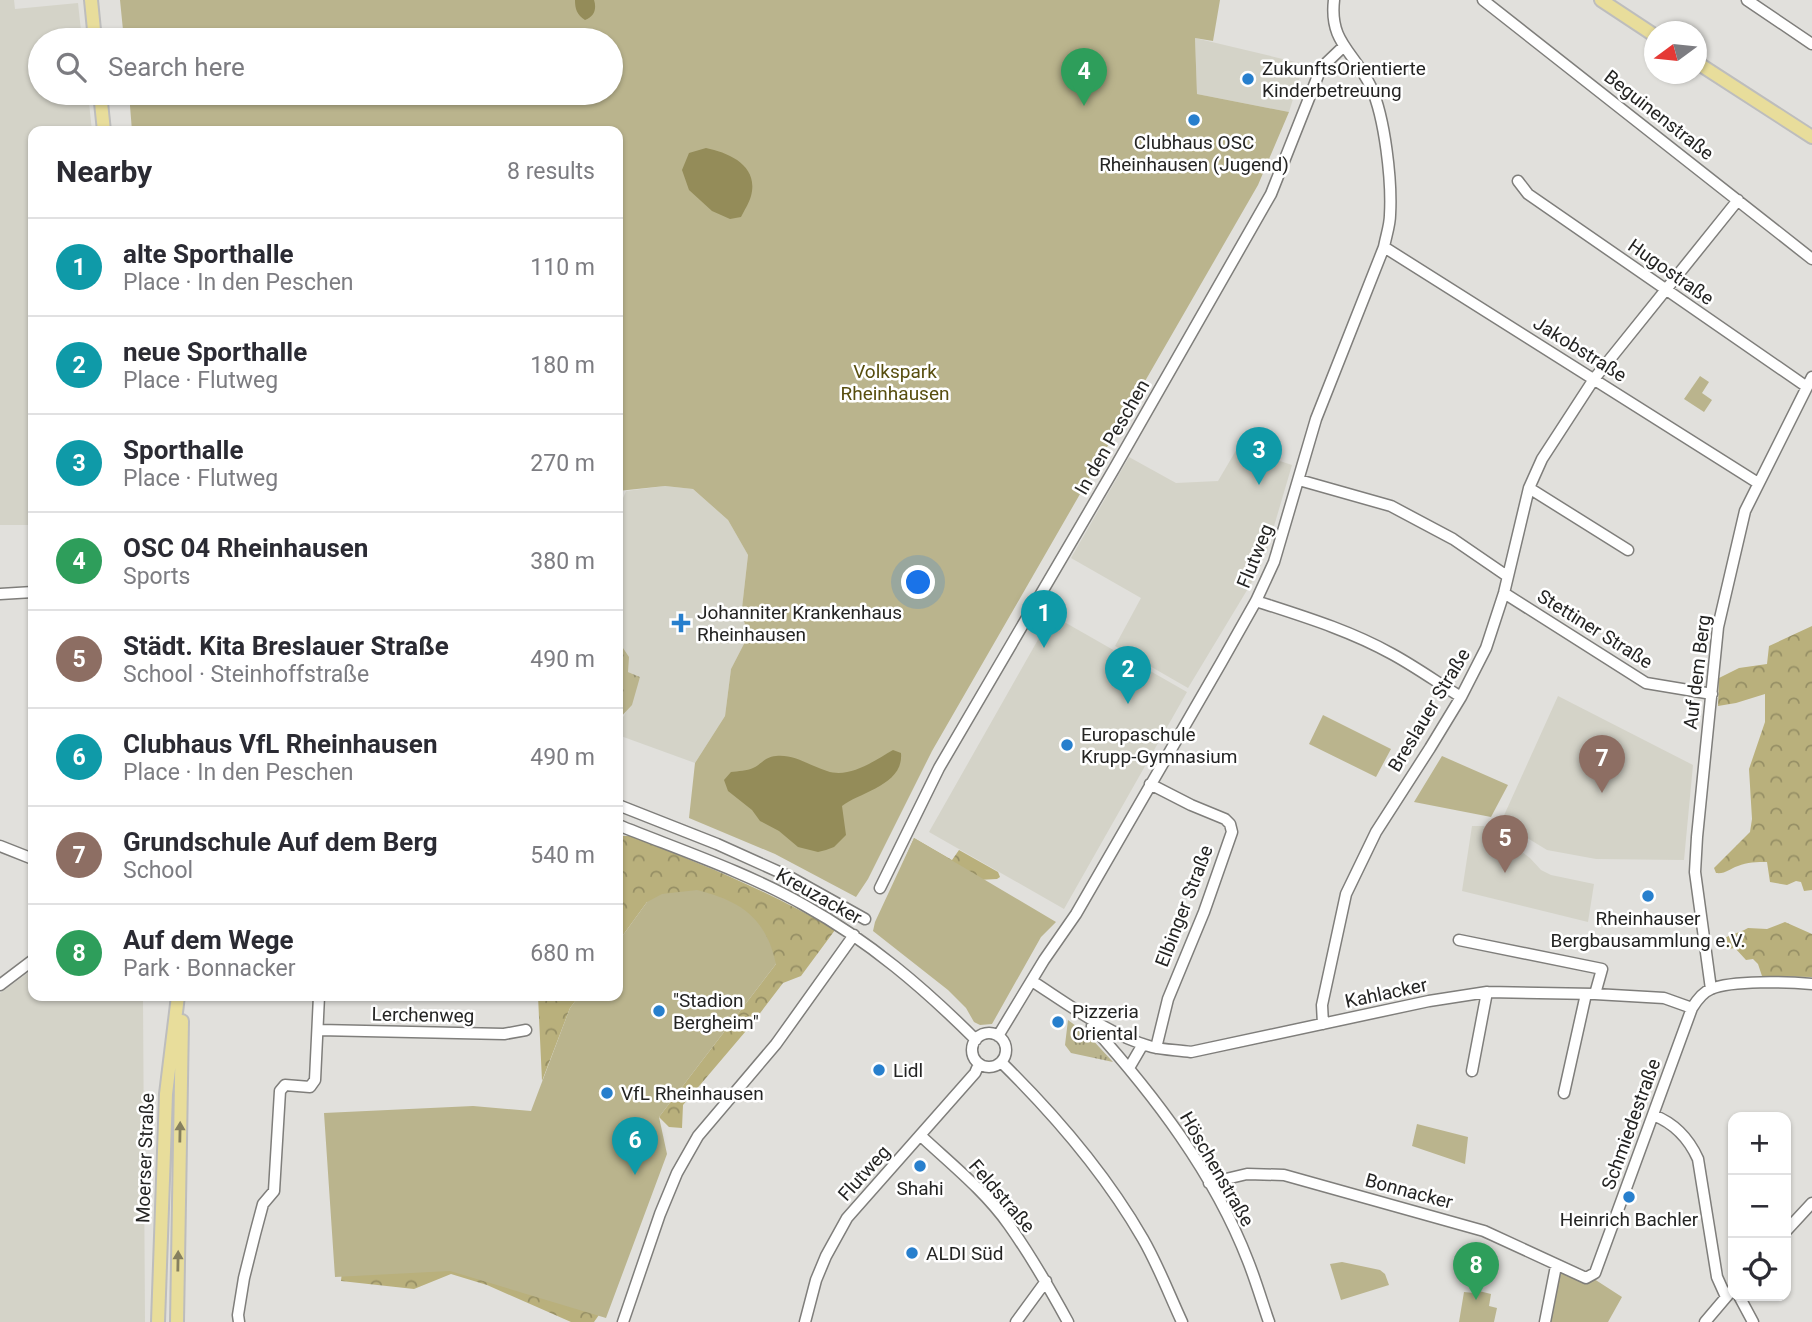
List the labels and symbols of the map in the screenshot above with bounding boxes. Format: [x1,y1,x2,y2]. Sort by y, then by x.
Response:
north arrow [1644,21,1707,84]
pin: 4 [1061,48,1107,106]
place label: ZukunftsOrientierte Kinderbetreuung [1262,57,1426,102]
street label: Beguinenstraße [1600,65,1718,165]
marker: ZukunftsOrientierte Kinderbetreuung [1240,71,1256,87]
marker: Clubhaus OSC Rheinhausen (Jugend) [1186,112,1202,128]
place label: Clubhaus OSC Rheinhausen (Jugend) [1099,131,1289,176]
street label: Hugostraße [1624,234,1718,310]
street label: Jakobstraße [1529,311,1631,387]
park label: Volkspark Rheinhausen [840,360,950,405]
street label: In den Peschen [1070,375,1154,499]
pin: 3 [1236,427,1282,485]
street label: Flutweg [1232,521,1278,591]
your location [901,565,935,599]
street label: Stettiner Straße [1533,584,1657,674]
pin: 1 [1021,590,1067,648]
place label: Johanniter Krankenhaus Rheinhausen [697,601,902,646]
marker: Johanniter Krankenhaus Rheinhausen [671,613,691,633]
street label: Auf dem Berg [1679,613,1715,731]
street label: Breslauer Straße [1383,644,1475,776]
pin: 2 [1105,646,1151,704]
place label: Europaschule Krupp-Gymnasium [1081,723,1237,768]
pin: 7 [1579,735,1625,793]
marker: Europaschule Krupp-Gymnasium [1059,737,1075,753]
pin: 5 [1482,815,1528,873]
street label: Elbinger Straße [1150,842,1218,970]
street label: Kreuzacker [772,863,866,929]
marker: Rheinhauser Bergbausammlung e.V. [1640,888,1656,904]
place label: Rheinhauser Bergbausammlung e.V. [1551,907,1745,952]
street label: Kahlacker [1343,973,1430,1013]
place label: "Stadion Bergheim" [673,989,759,1034]
place label: Pizzeria Oriental [1072,1000,1139,1045]
street label: Lerchenweg [372,1003,474,1027]
marker: "Stadion Bergheim" [651,1003,667,1019]
marker: Pizzeria Oriental [1050,1014,1066,1030]
street label: Schmiedestraße [1597,1055,1665,1193]
place label: Lidl [893,1059,923,1082]
marker: Lidl [871,1062,887,1078]
place label: VfL Rheinhausen [621,1082,764,1105]
marker: VfL Rheinhausen [599,1085,615,1101]
street label: Moerser Straße [131,1093,159,1223]
street label: Höschenstraße [1175,1107,1259,1231]
pin: 6 [612,1117,658,1175]
one-way arrow [175,1121,186,1143]
street label: Flutweg [833,1140,895,1206]
street label: Feldstraße [964,1155,1040,1237]
marker: Shahi [912,1158,928,1174]
street label: Bonnacker [1363,1168,1456,1214]
place label: Shahi [896,1177,944,1200]
marker: Heinrich Bachler [1621,1189,1637,1205]
place label: Heinrich Bachler [1560,1208,1699,1231]
place label: ALDI Süd [926,1242,1003,1265]
pin: 8 [1453,1242,1499,1300]
marker: ALDI Süd [904,1245,920,1261]
one-way arrow [172,1250,184,1272]

